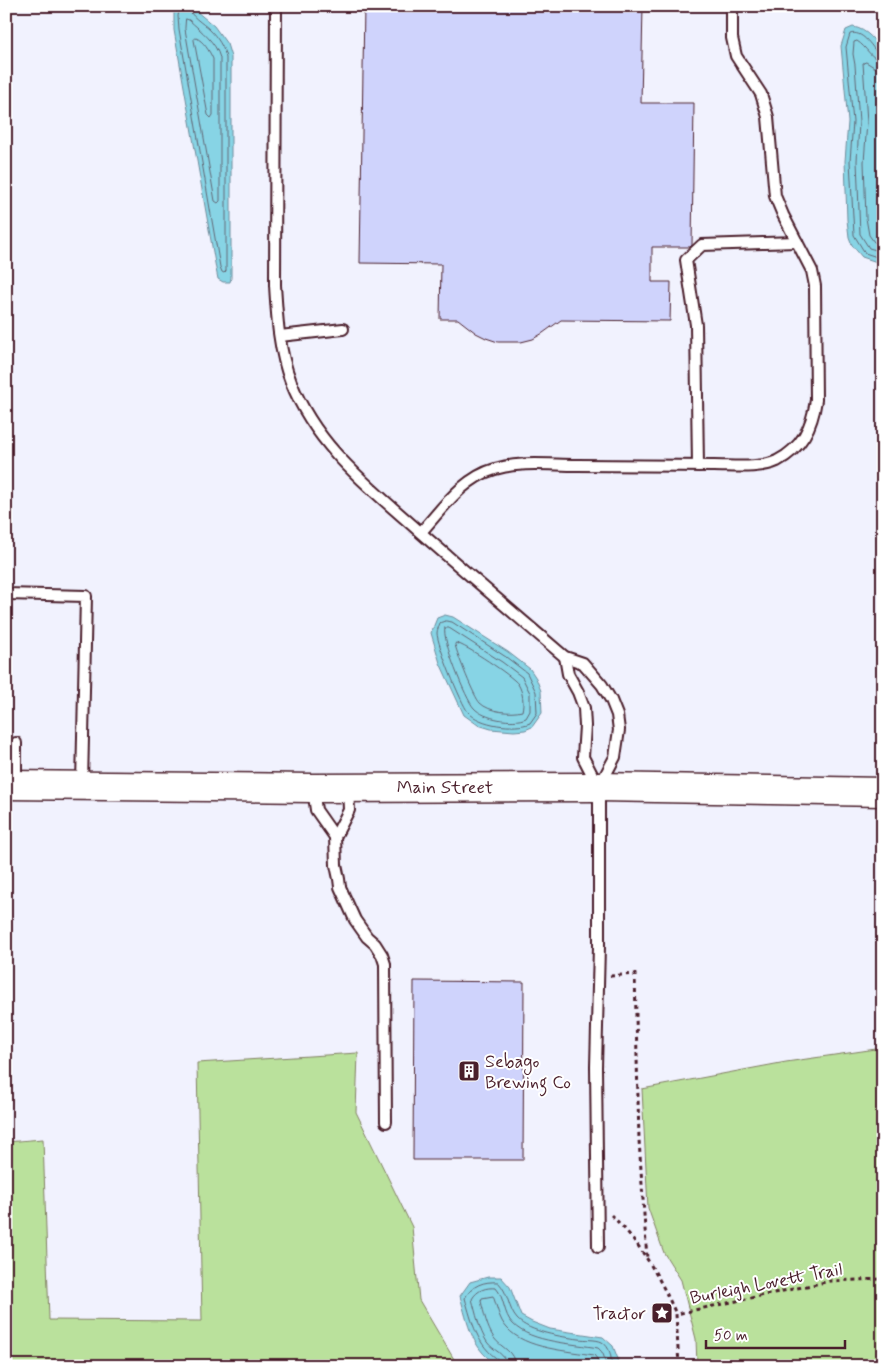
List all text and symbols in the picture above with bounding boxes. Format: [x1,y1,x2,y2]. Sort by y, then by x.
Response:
street label: Main Street [397,776,493,800]
place label: Sebago Brewing Co [485,1050,571,1097]
building icon: Sebago Brewing Co [457,1059,481,1083]
street label: Burleigh Lovett Trail [688,1257,844,1310]
place icon: Tractor [650,1301,674,1325]
place label: Tractor [593,1302,646,1326]
scale bar [706,1317,845,1349]
text: 50 m [714,1326,748,1346]

